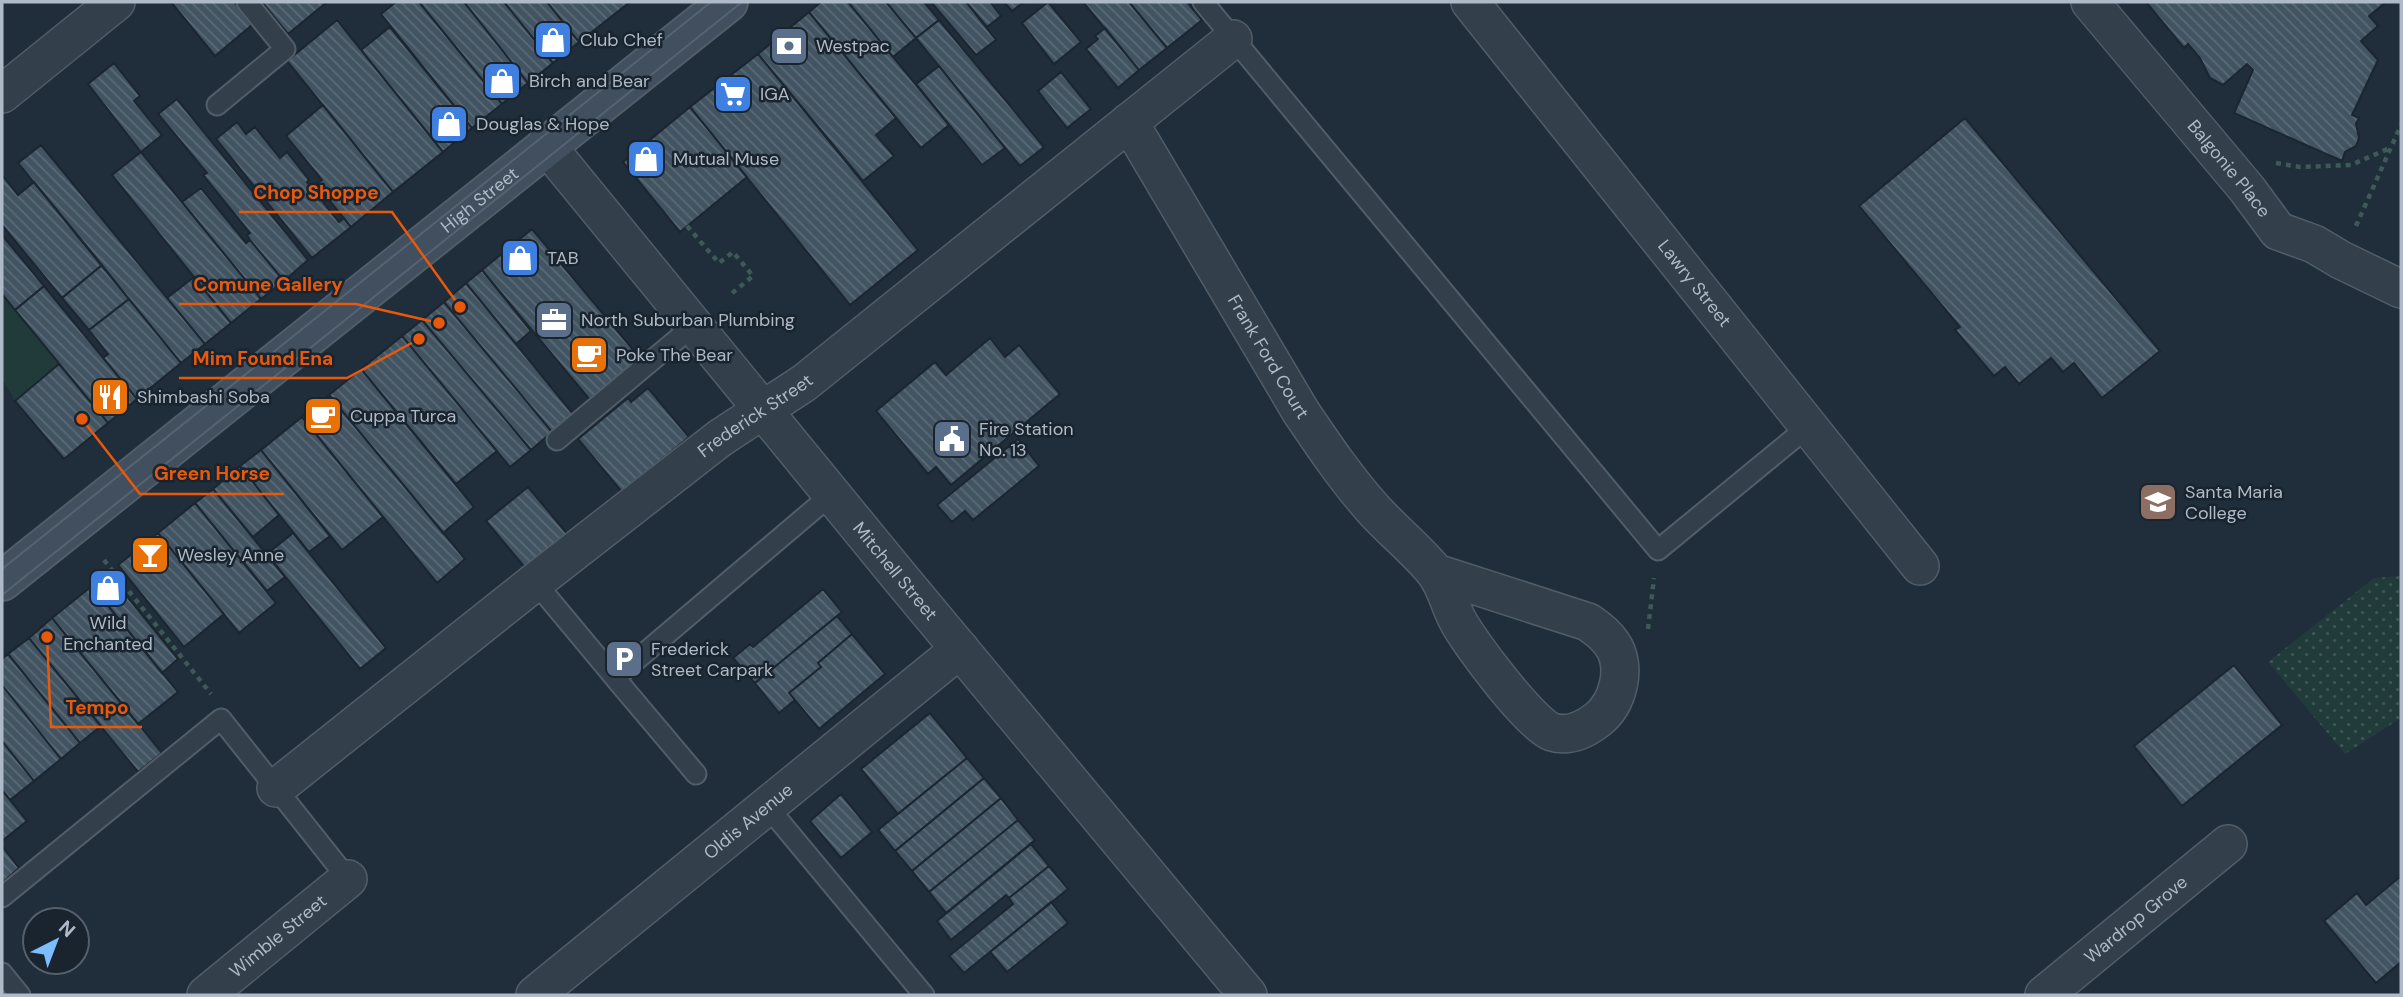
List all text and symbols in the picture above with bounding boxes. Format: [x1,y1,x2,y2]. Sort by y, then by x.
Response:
shop icon: Club Chef [532,19,574,61]
bank icon: Westpac [768,25,810,67]
place label: Club Chef [580,28,663,52]
place label: Westpac [816,34,890,58]
shop icon: Birch and Bear [481,60,523,102]
place label: Birch and Bear [529,69,650,93]
supermarket icon: IGA [712,73,754,115]
place label: IGA [760,82,790,106]
shop icon: Douglas & Hope [428,103,470,145]
place label: Douglas & Hope [476,112,609,136]
street label: Balgonie Place [2182,115,2276,222]
shop icon: Mutual Muse [625,138,667,180]
place label: Mutual Muse [673,147,779,171]
street label: High Street [436,162,523,238]
callout: Chop Shoppe [239,172,392,212]
text: Chop Shoppe [253,180,379,205]
street label: Lawry Street [1652,235,1737,332]
shop icon: TAB [499,237,541,279]
place label: TAB [547,246,579,270]
callout: Comune Gallery [179,264,356,304]
text: Comune Gallery [193,272,343,297]
street label: Frank Ford Court [1222,290,1314,424]
office icon: North Suburban Plumbing [533,299,575,341]
place label: North Suburban Plumbing [581,308,795,332]
cafe icon: Poke The Bear [568,334,610,376]
callout: Mim Found Ena [179,338,347,378]
place label: Poke The Bear [616,343,733,367]
text: Mim Found Ena [193,346,333,371]
street label: Frederick Street [693,369,818,463]
restaurant icon: Shimbashi Soba [89,376,131,418]
place label: Shimbashi Soba [137,385,270,409]
cafe icon: Cuppa Turca [302,395,344,437]
place label: Cuppa Turca [350,404,456,428]
place label: Fire Station No. 13 [979,417,1074,462]
public building icon: Fire Station No. 13 [931,418,973,460]
callout: Green Horse [140,454,284,494]
text: Green Horse [154,461,270,486]
place label: Santa Maria College [2185,480,2283,525]
school or university icon: Santa Maria College [2137,481,2179,523]
street label: Mitchell Street [847,517,943,626]
bar icon: Wesley Anne [129,534,171,576]
place label: Wesley Anne [177,543,284,567]
shop icon: Wild Enchanted [87,567,129,609]
place label: Wild Enchanted [63,611,153,656]
place label: Frederick Street Carpark [651,637,773,682]
parking icon: Frederick Street Carpark [603,638,645,680]
callout: Tempo [51,687,142,727]
text: Tempo [66,695,129,720]
street label: Oldis Avenue [699,778,798,865]
street label: Wardrop Grove [2079,870,2193,969]
street label: Wimble Street [224,889,332,983]
north arrow [21,906,91,976]
text: N [54,915,81,943]

